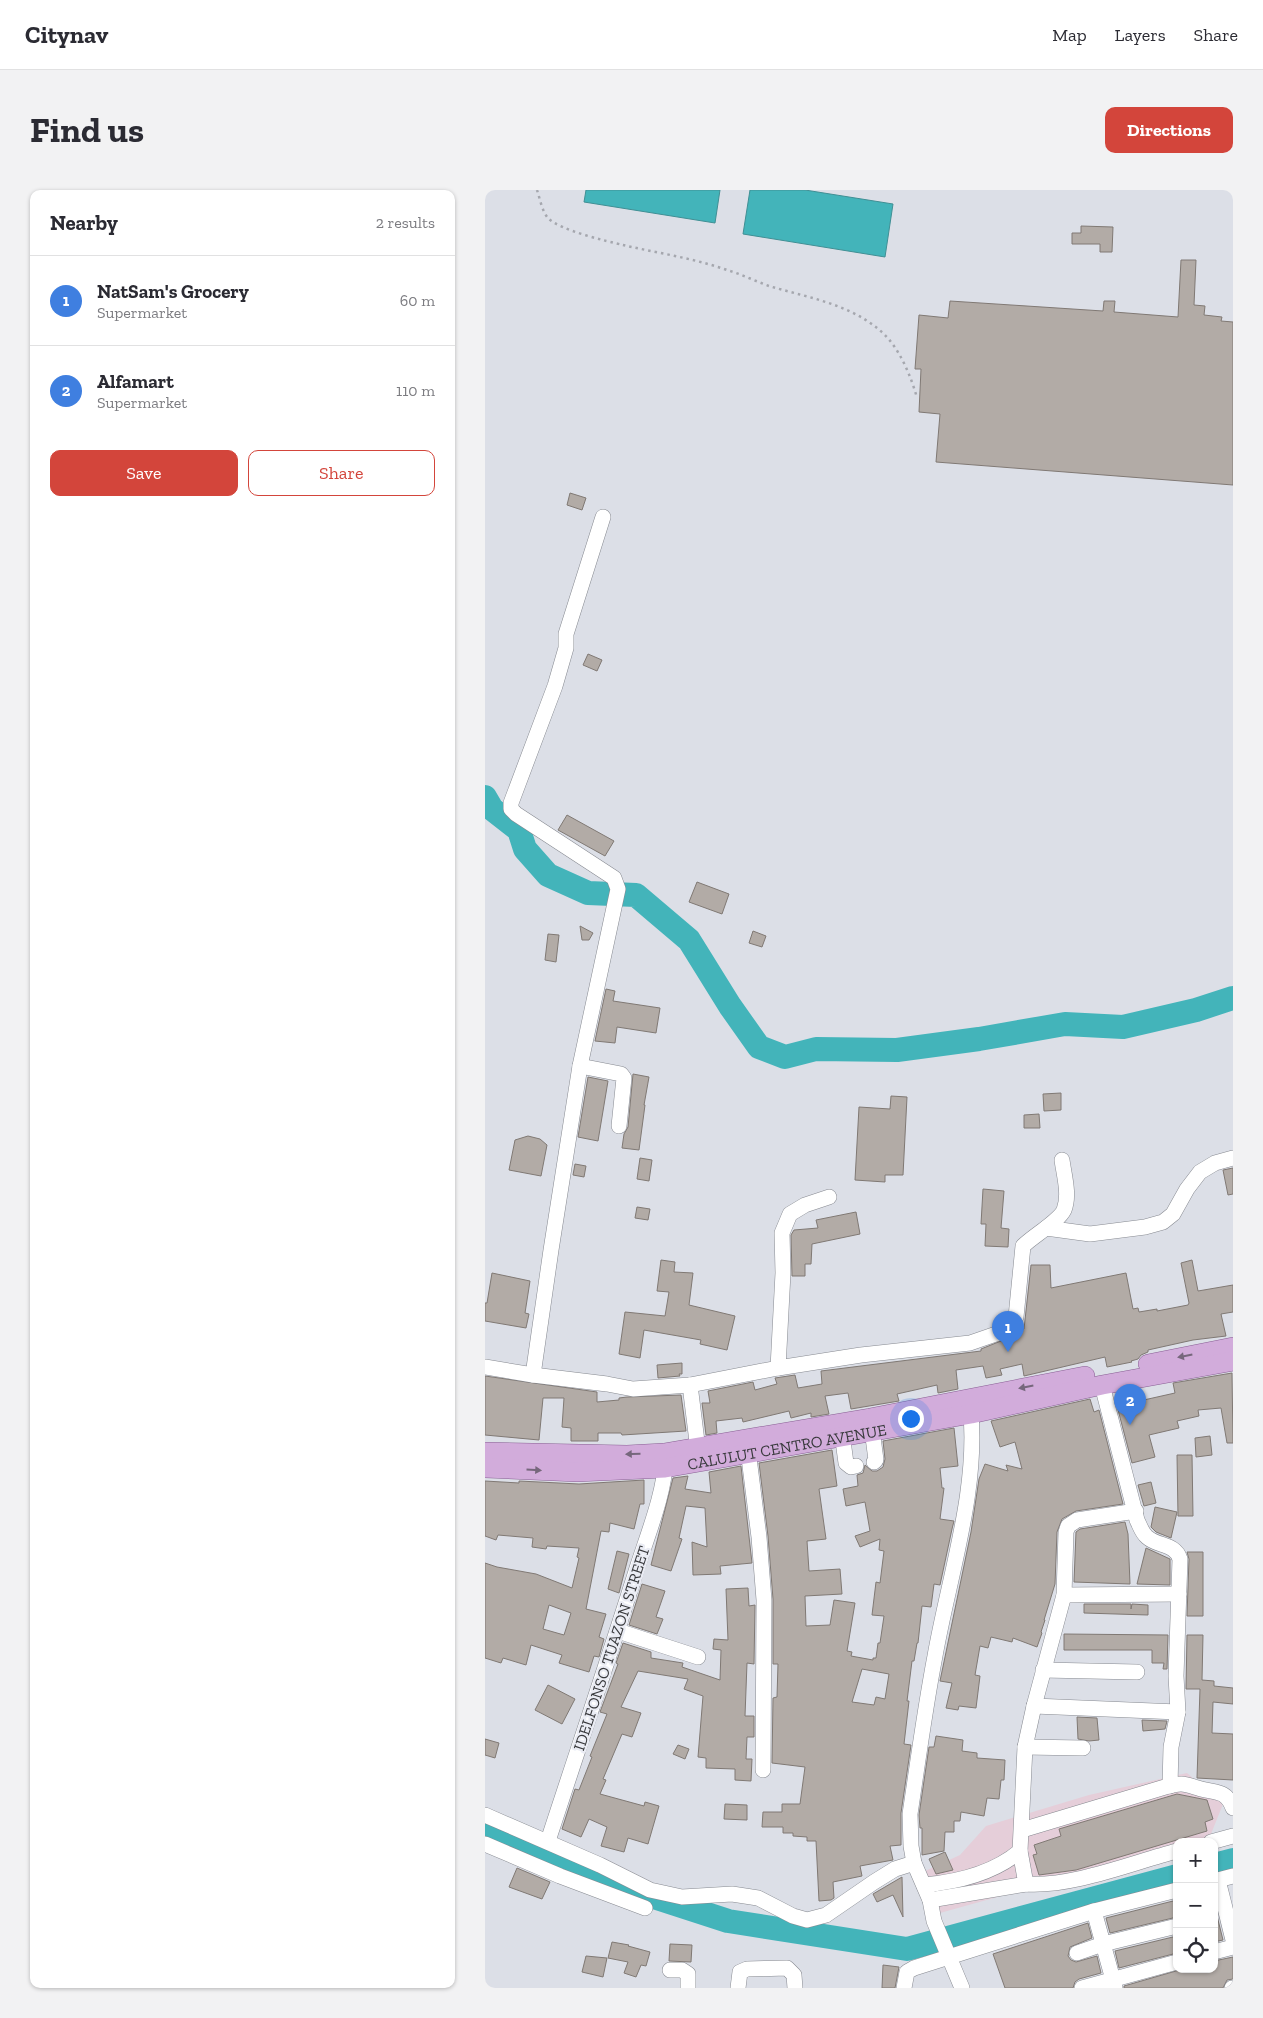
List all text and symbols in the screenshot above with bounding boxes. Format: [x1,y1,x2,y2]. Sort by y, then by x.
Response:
text: Citynav [25,20,108,49]
text: Map [1052,24,1087,46]
text: Layers [1115,24,1166,46]
text: Share [1194,24,1238,46]
button: Directions [1105,107,1233,153]
text: Find us [30,109,144,151]
text: Nearby [50,210,118,235]
text: 2 results [376,213,435,232]
text: NatSam's Grocery [97,280,249,303]
text: 1 [63,291,69,310]
text: 60 m [400,291,435,310]
text: Supermarket [97,303,187,322]
text: Alfamart [97,370,174,393]
text: 2 [62,381,70,400]
text: 110 m [396,381,435,400]
text: Supermarket [97,393,187,412]
button: Save [50,450,238,496]
button: Share [248,450,435,496]
pin: 1 [992,1311,1024,1352]
one-way arrow [1177,1353,1193,1361]
one-way arrow [1017,1384,1033,1392]
pin: 2 [1114,1384,1146,1425]
your location [898,1406,924,1432]
street label: CALULUT CENTRO AVENUE [686,1420,888,1474]
one-way arrow [625,1451,641,1459]
one-way arrow [526,1467,542,1475]
street label: IDELFONSO TUAZON STREET [569,1543,654,1753]
map controls [1173,1838,1218,1973]
button: + [1173,1838,1218,1883]
button: − [1173,1883,1218,1928]
button: locate [1173,1928,1218,1973]

